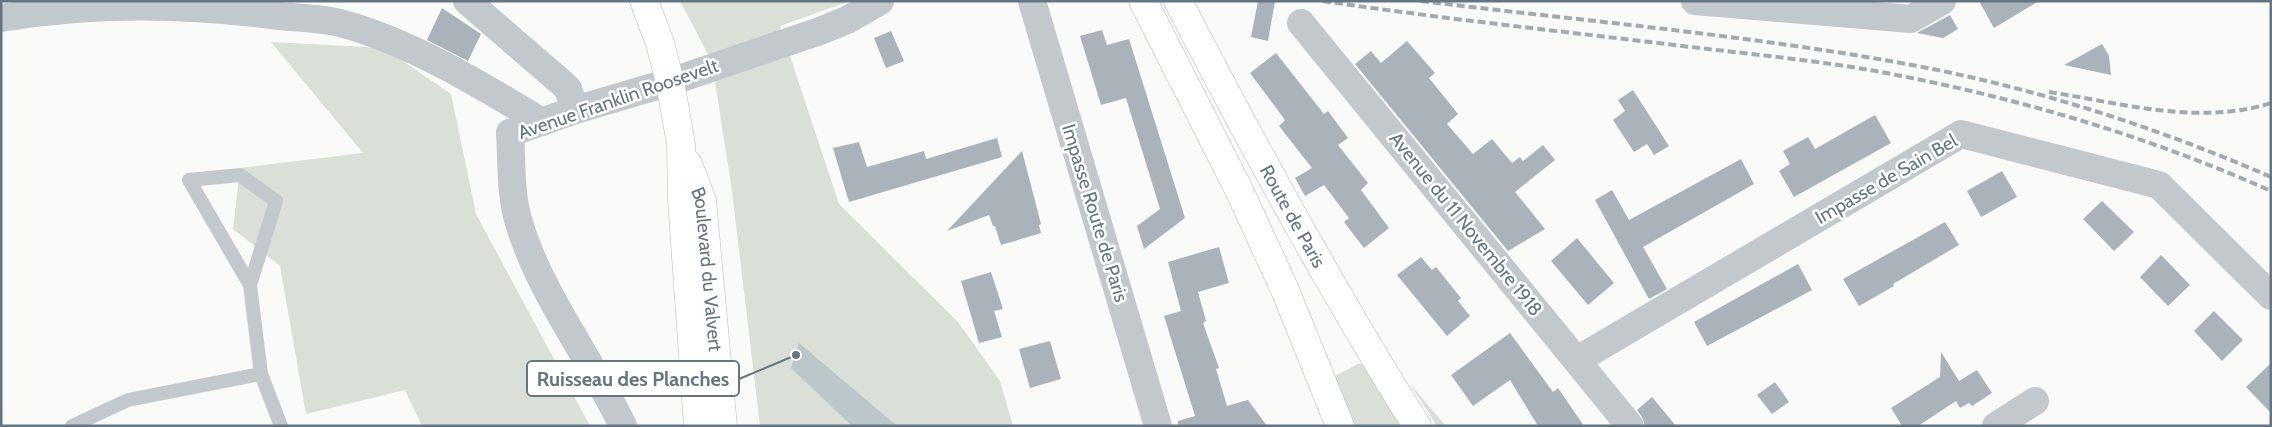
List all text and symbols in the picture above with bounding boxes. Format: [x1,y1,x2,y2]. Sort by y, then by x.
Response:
street label: Avenue Franklin Roosevelt [515,54,722,144]
street label: Impasse Route de Paris [1057,121,1133,305]
street label: Avenue du 11 Novembre 1918 [1385,127,1547,321]
street label: Impasse de Sain Bel [1811,129,1961,229]
street label: Route de Paris [1255,161,1331,272]
street label: Boulevard du Valvert [686,183,728,353]
callout: Ruisseau des Planches [527,361,739,396]
text: Ruisseau des Planches [537,367,729,391]

